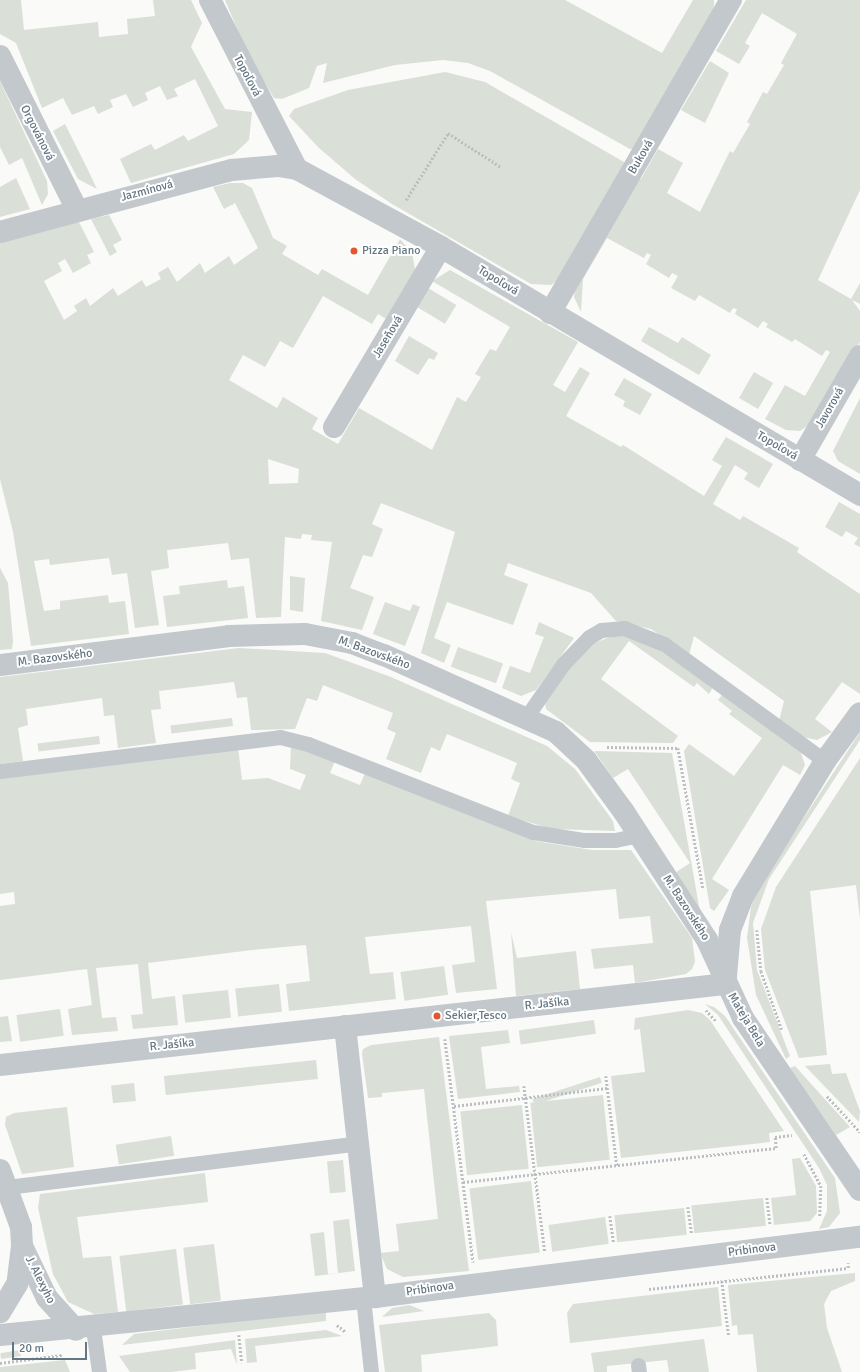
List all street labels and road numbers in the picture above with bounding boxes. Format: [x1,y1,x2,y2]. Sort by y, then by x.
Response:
street label: Topoľová [230,53,264,99]
street label: Orgovánová [17,103,57,163]
street label: Buková [625,137,657,177]
street label: Jazmínová [119,177,175,205]
street label: Topoľová [475,263,521,299]
street label: Jaseňová [370,313,406,361]
street label: Javorová [813,385,847,431]
street label: Topoľová [754,429,800,463]
street label: M. Bazovského [336,633,412,673]
street label: M. Bazovského [17,646,93,670]
street label: M. Bazovského [659,872,713,944]
street label: Mateja Bela [724,990,768,1050]
street label: R. Jašíka [524,994,570,1014]
street label: R. Jašíka [149,1035,195,1055]
street label: Pribinova [727,1240,777,1260]
street label: J. Alexyho [22,1254,58,1306]
street label: Pribinova [405,1279,455,1299]

